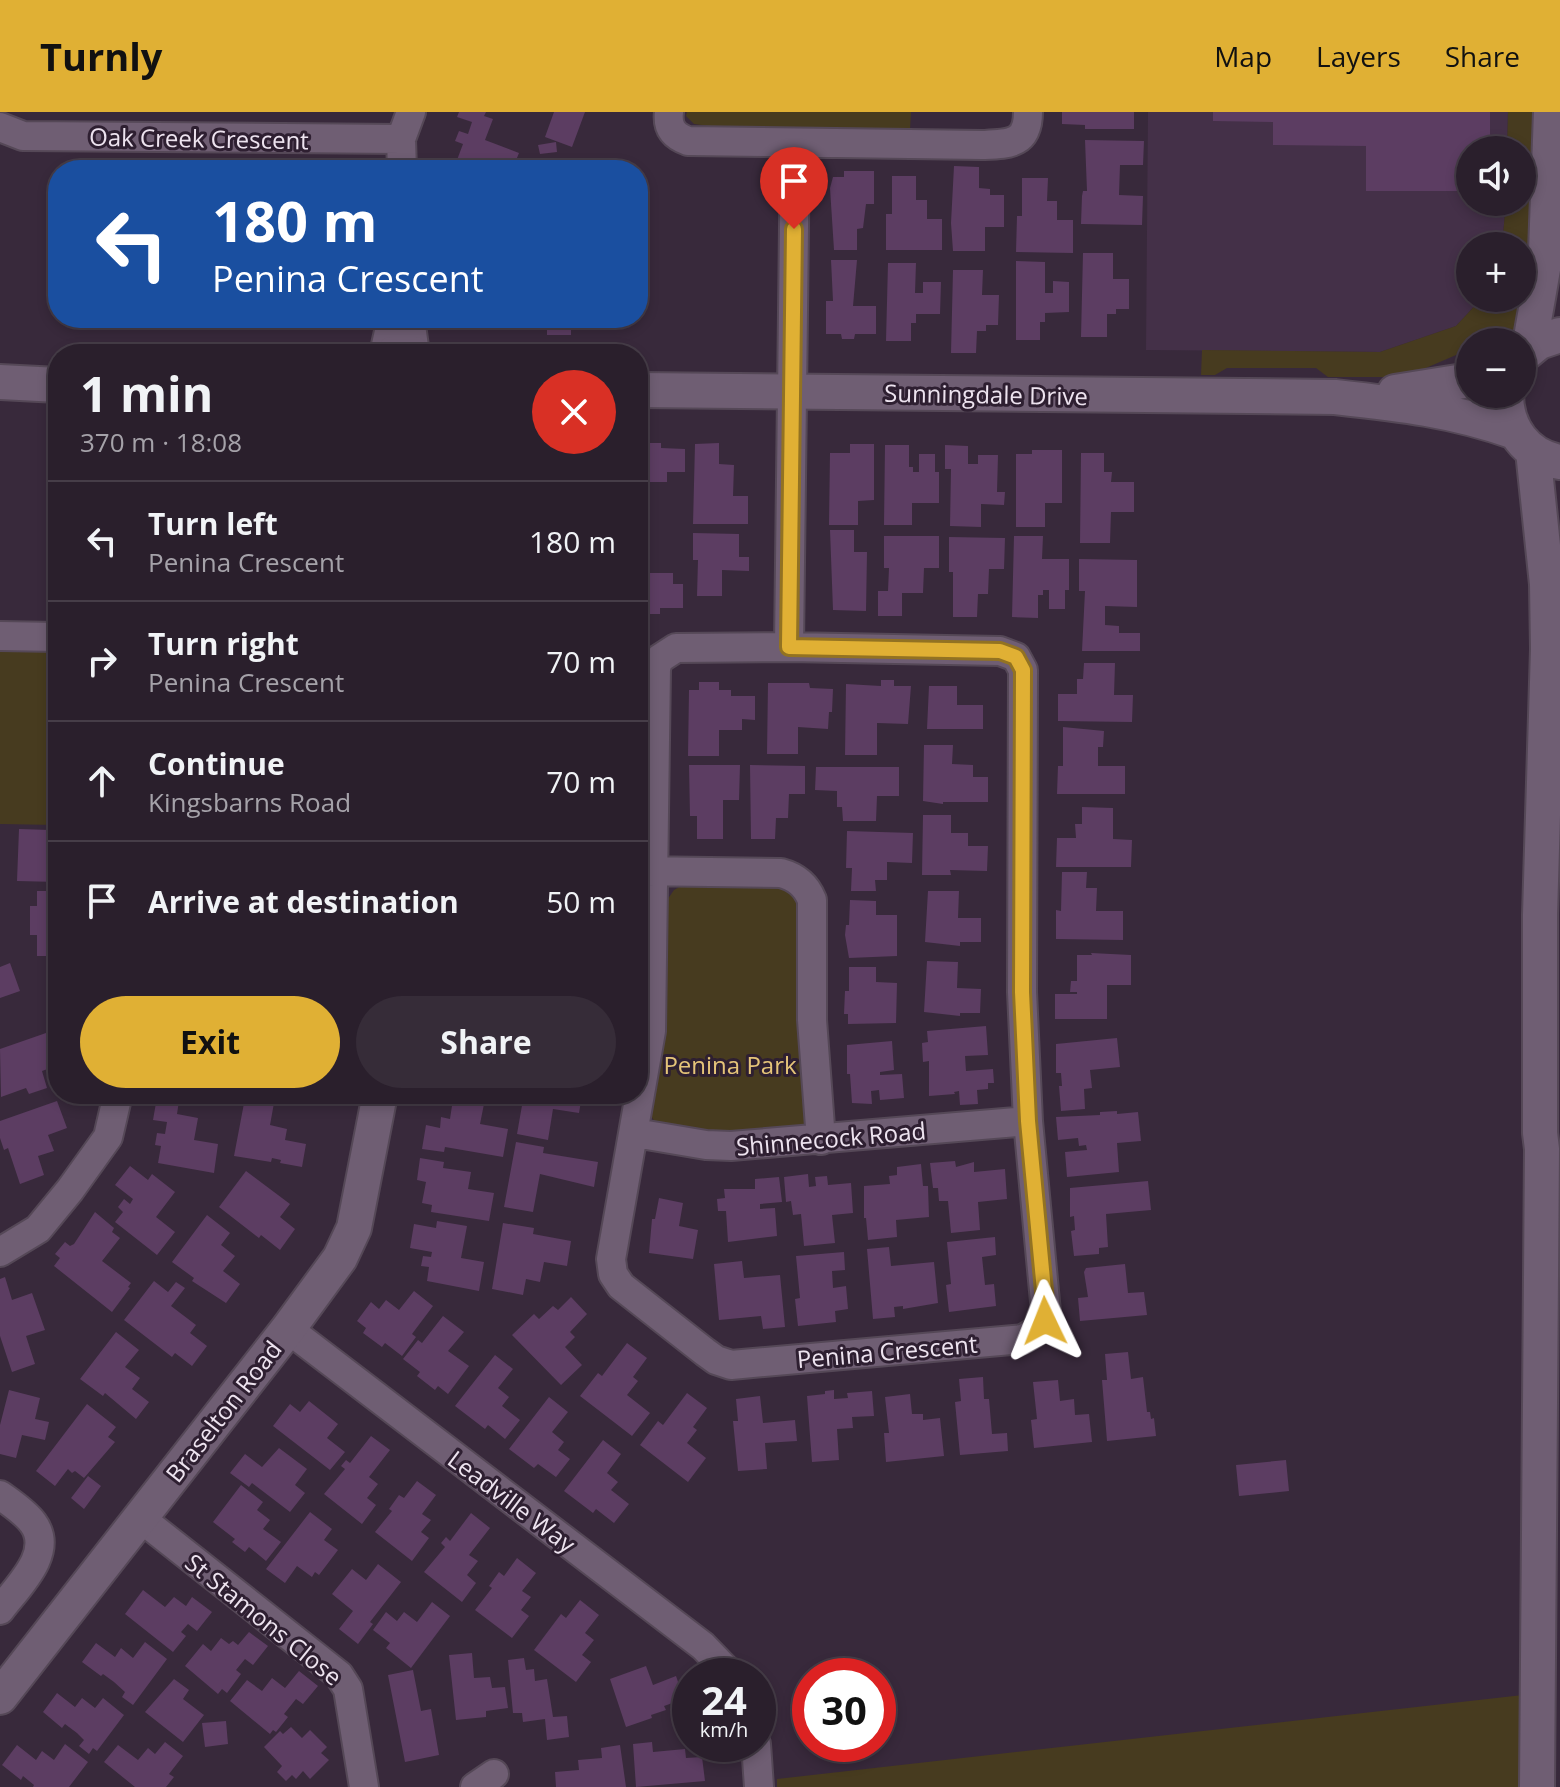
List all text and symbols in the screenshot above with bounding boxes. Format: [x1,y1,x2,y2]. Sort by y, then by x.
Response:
text: Turnly [40,30,162,82]
text: Map [1214,37,1272,75]
text: Layers [1316,37,1401,75]
text: Share [1445,37,1520,75]
street label: Oak Creek Crescent [89,120,309,156]
map controls [1456,136,1536,408]
button: sound [1456,136,1536,216]
pin [760,147,828,229]
icon: arrive [772,159,816,203]
text: 180 m [212,182,378,258]
icon: left [80,192,184,296]
button: + [1456,232,1536,312]
text: Penina Crescent [212,254,484,303]
button: − [1456,328,1536,408]
text: 1 min [80,361,213,426]
button: close [532,370,616,454]
street label: Sunningdale Drive [884,376,1088,412]
text: 370 m · 18:08 [80,424,242,460]
text: Turn left [148,503,278,544]
icon: left [80,519,124,563]
text: 180 m [529,521,616,562]
text: Penina Crescent [148,544,344,580]
text: Turn right [148,623,299,664]
icon: right [80,639,124,683]
text: 70 m [546,641,616,682]
text: Penina Crescent [148,664,344,700]
text: Continue [148,743,285,784]
icon: ahead [80,759,124,803]
text: 70 m [546,761,616,802]
text: Kingsbarns Road [148,784,351,820]
icon: arrive [80,879,124,923]
text: Arrive at destination [148,881,459,922]
text: 50 m [546,881,616,922]
button: Exit [80,996,340,1088]
button: Share [356,996,616,1088]
park label: Penina Park [663,1048,797,1081]
street label: Shinnecock Road [735,1113,927,1163]
position arrow [1003,1279,1087,1363]
street label: Penina Crescent [795,1327,979,1375]
street label: Braselton Road [157,1334,289,1488]
street label: Leadville Way [442,1442,583,1560]
street label: St Stamons Close [179,1546,349,1692]
speed limit sign: 30 [792,1658,896,1762]
text: 24 [701,1672,747,1727]
text: km/h [700,1716,748,1743]

